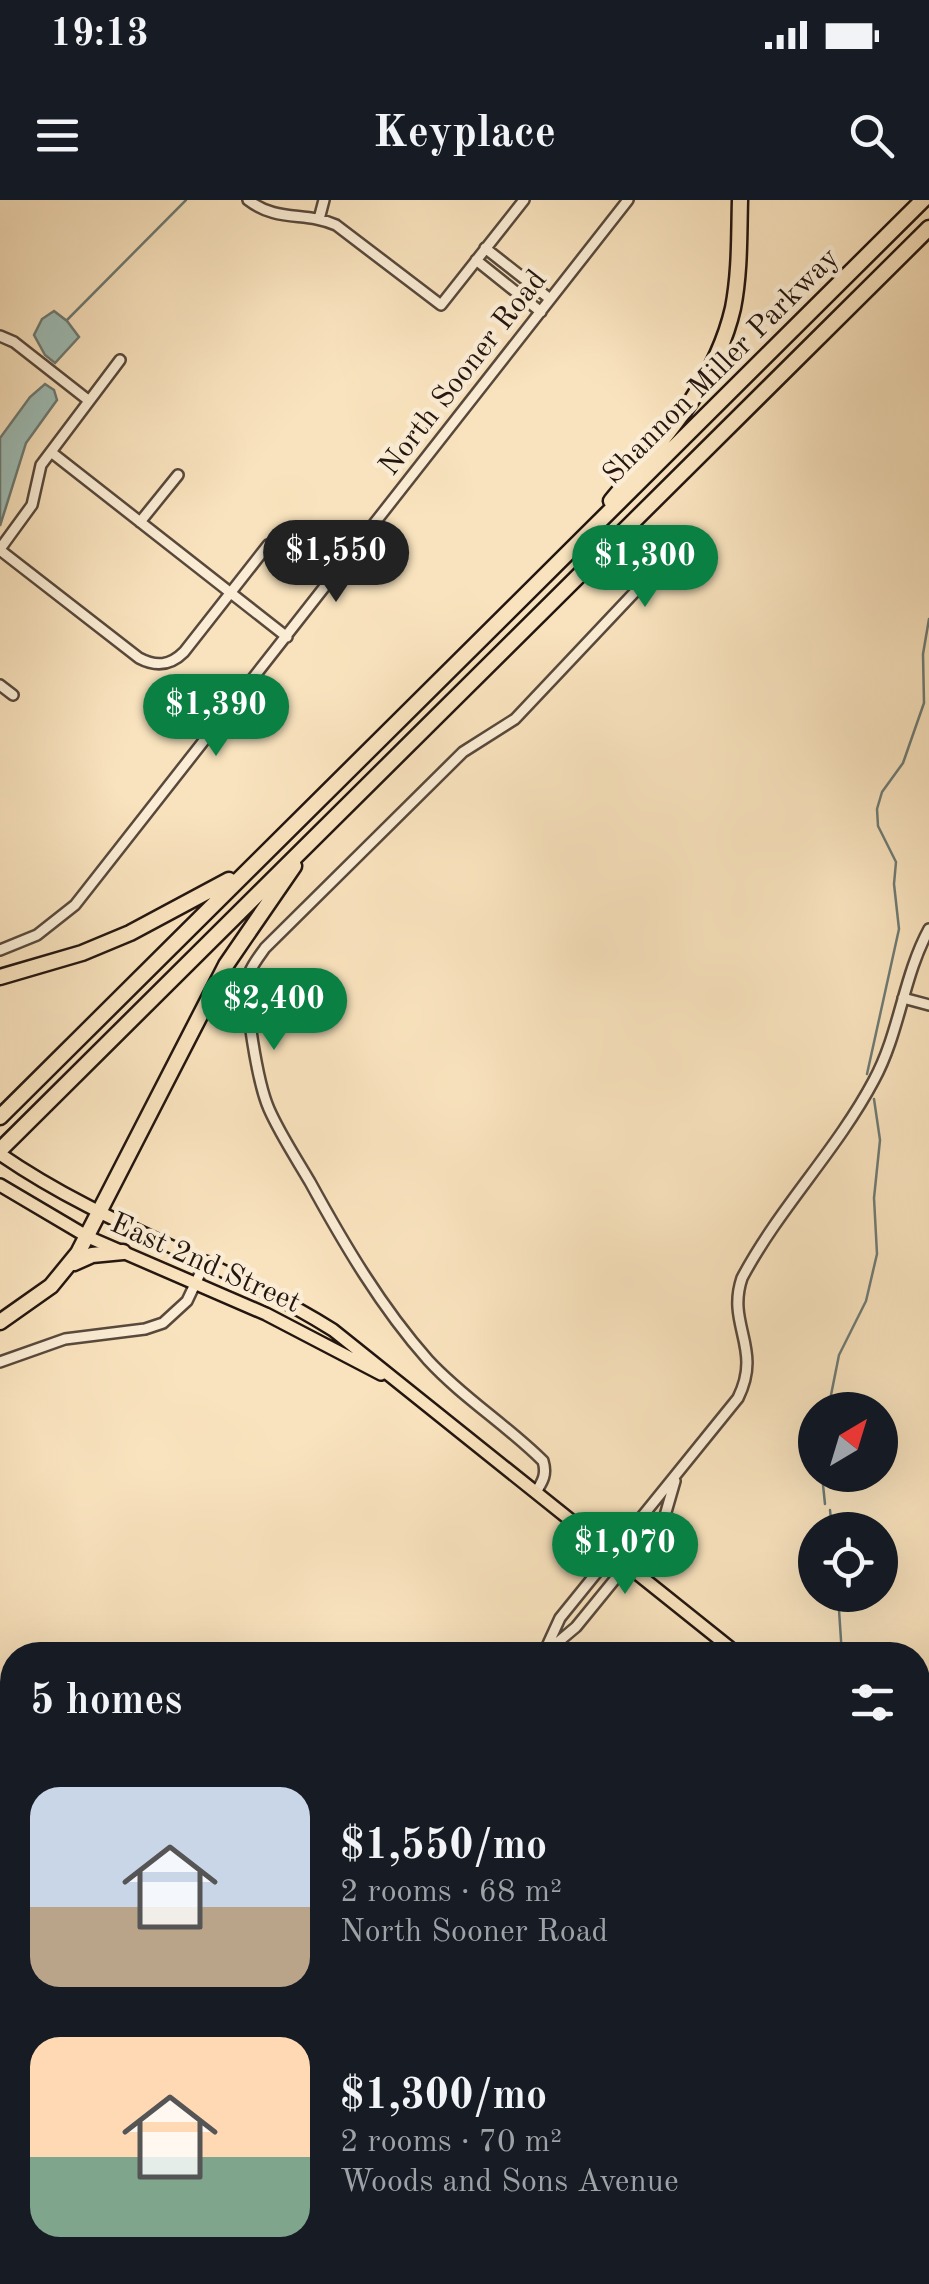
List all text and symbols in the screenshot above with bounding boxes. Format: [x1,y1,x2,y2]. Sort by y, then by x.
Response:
text: 19:13 [50,16,149,54]
icon: menu [30,108,85,163]
icon: search [844,108,899,163]
text: Keyplace [373,112,556,157]
street label: Shannon Miller Parkway [598,243,845,490]
street label: North Sooner Road [374,265,553,482]
pin: $1,550 [255,520,417,605]
pin: $1,300 [564,525,726,610]
text: $1,550 [285,536,387,568]
text: $1,300 [594,541,696,573]
pin: $1,390 [135,674,297,759]
text: $1,390 [165,690,267,722]
pin: $2,400 [193,968,355,1053]
text: $2,400 [223,984,325,1016]
street label: East 2nd Street [106,1209,305,1319]
north arrow [798,1392,898,1492]
map controls [798,1392,898,1612]
pin: $1,070 [544,1512,706,1597]
button: locate [798,1512,898,1612]
text: $1,070 [574,1528,676,1560]
icon: filters [845,1675,900,1730]
text: 5 homes [30,1681,182,1723]
text: $1,550/mo [340,1826,547,1868]
icon: home [110,1827,230,1947]
text: 2 rooms · 68 m² [340,1877,562,1909]
text: North Sooner Road [340,1917,608,1949]
text: $1,300/mo [340,2076,547,2118]
icon: home [110,2077,230,2197]
text: 2 rooms · 70 m² [340,2127,562,2159]
text: Woods and Sons Avenue [340,2167,679,2199]

